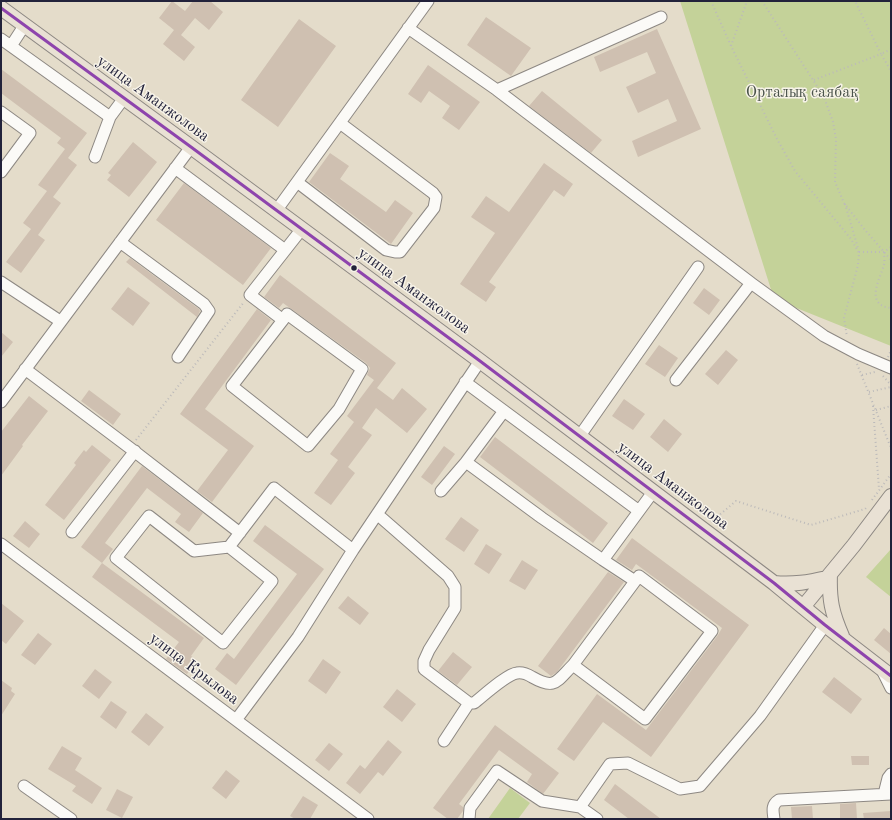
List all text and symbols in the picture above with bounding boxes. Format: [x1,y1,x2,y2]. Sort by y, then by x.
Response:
street label: улица Аманжолова [93,52,213,146]
park label: Орталық саябақ [746,83,858,103]
street label: улица Аманжолова [354,244,474,338]
unlabelled marker [349,263,359,273]
street label: улица Аманжолова [614,438,732,534]
street label: улица Крылова [145,629,243,709]

